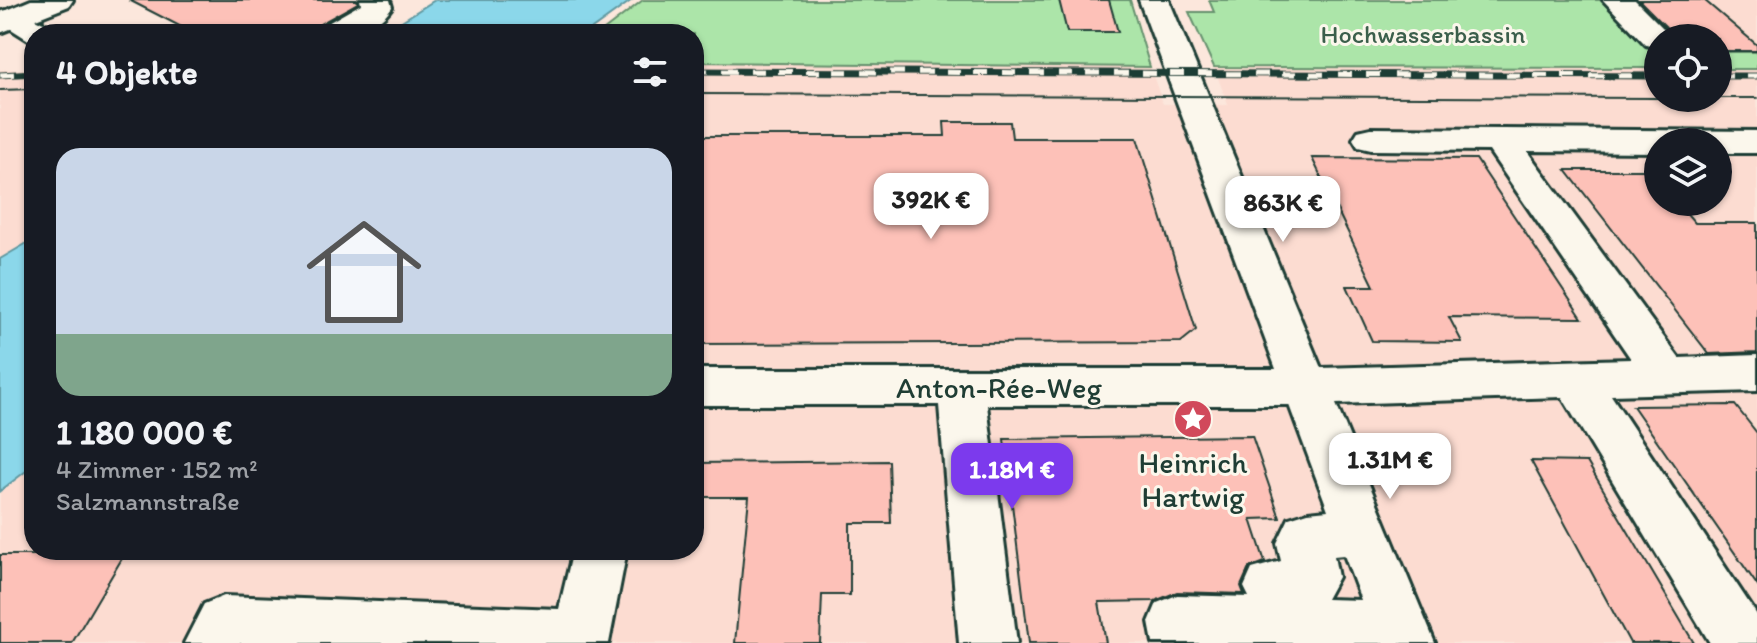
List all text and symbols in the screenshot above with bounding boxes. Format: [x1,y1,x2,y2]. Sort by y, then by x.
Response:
park label: Hochwasserbassin [1321,18,1526,50]
map controls [1644,24,1732,216]
button: locate [1644,24,1732,112]
icon: filters [628,50,672,94]
text: 4 Objekte [56,52,198,93]
button: layers [1644,128,1732,216]
pin: 392K € [866,173,996,241]
pin: 863K € [1218,176,1348,244]
text: 392K € [892,183,970,215]
text: 863K € [1243,186,1323,218]
icon: home [292,200,436,344]
street label: Anton-Rée-Weg [896,369,1103,406]
place icon: Heinrich Hartwig [1172,398,1214,440]
text: 1 180 000 € [56,412,232,453]
pin: 1.31M € [1316,433,1464,501]
pin: 1.18M € [938,443,1086,511]
text: 1.31M € [1347,443,1433,475]
place label: Heinrich Hartwig [1139,444,1247,515]
text: 4 Zimmer · 152 m² [56,453,258,485]
text: 1.18M € [969,453,1055,485]
text: Salzmannstraße [56,485,240,517]

